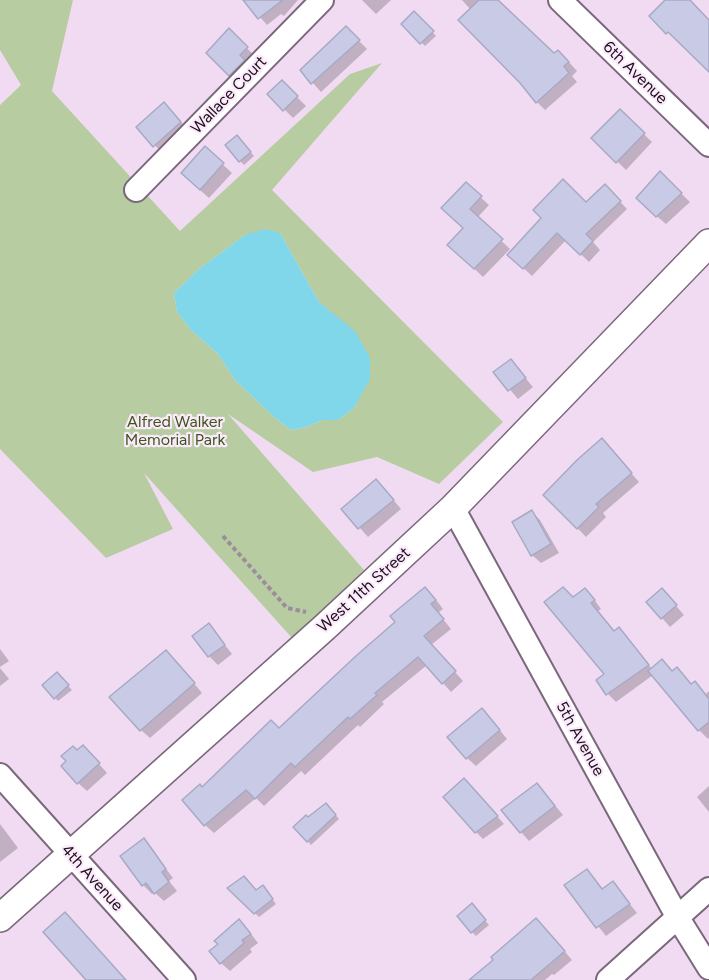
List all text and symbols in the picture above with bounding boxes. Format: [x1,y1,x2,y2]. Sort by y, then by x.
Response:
street label: 6th Avenue [599,38,671,108]
street label: Wallace Court [187,52,271,138]
park label: Alfred Walker Memorial Park [125,412,225,450]
street label: West 11th Street [314,543,414,637]
street label: 5th Avenue [552,698,608,780]
street label: 4th Avenue [57,841,127,915]

